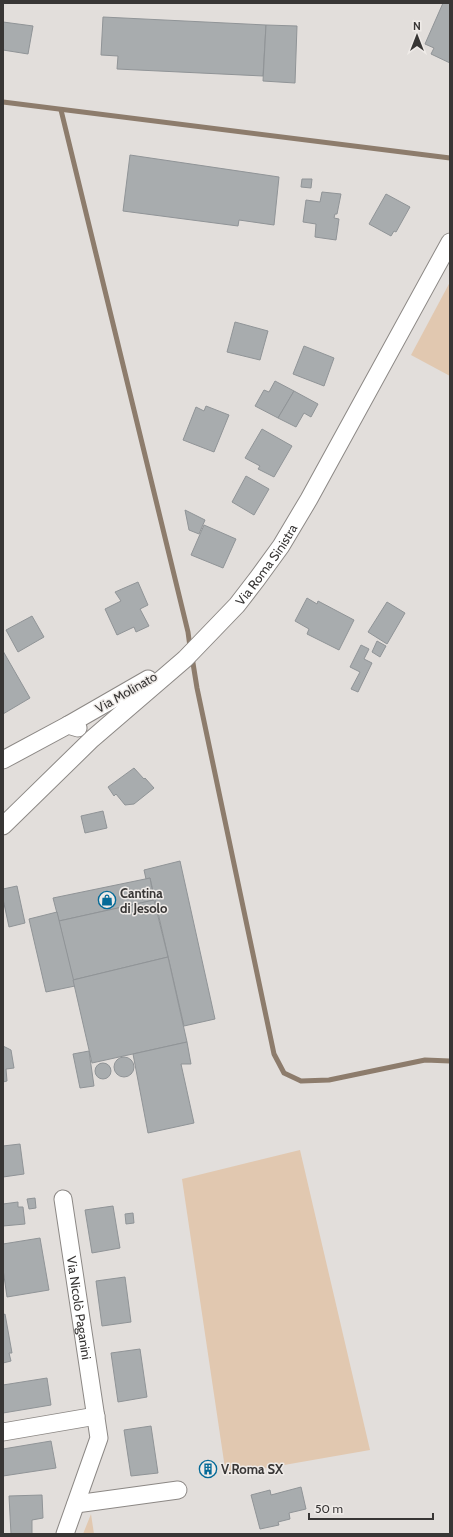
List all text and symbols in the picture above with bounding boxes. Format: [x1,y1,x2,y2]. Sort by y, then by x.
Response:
north arrow [397,16,437,56]
text: N [413,19,421,33]
street label: Via Roma Sinistra [232,520,301,608]
street label: Via Molinato [92,668,160,716]
place label: Cantina di Jesolo [120,885,168,916]
shop icon: Cantina di Jesolo [97,890,117,910]
street label: Via Nicolò Paganini [64,1255,95,1361]
building icon: V.Roma SX [198,1459,218,1479]
place label: V.Roma SX [221,1461,284,1477]
scale bar [309,1495,433,1521]
text: 50 m [315,1501,343,1516]

